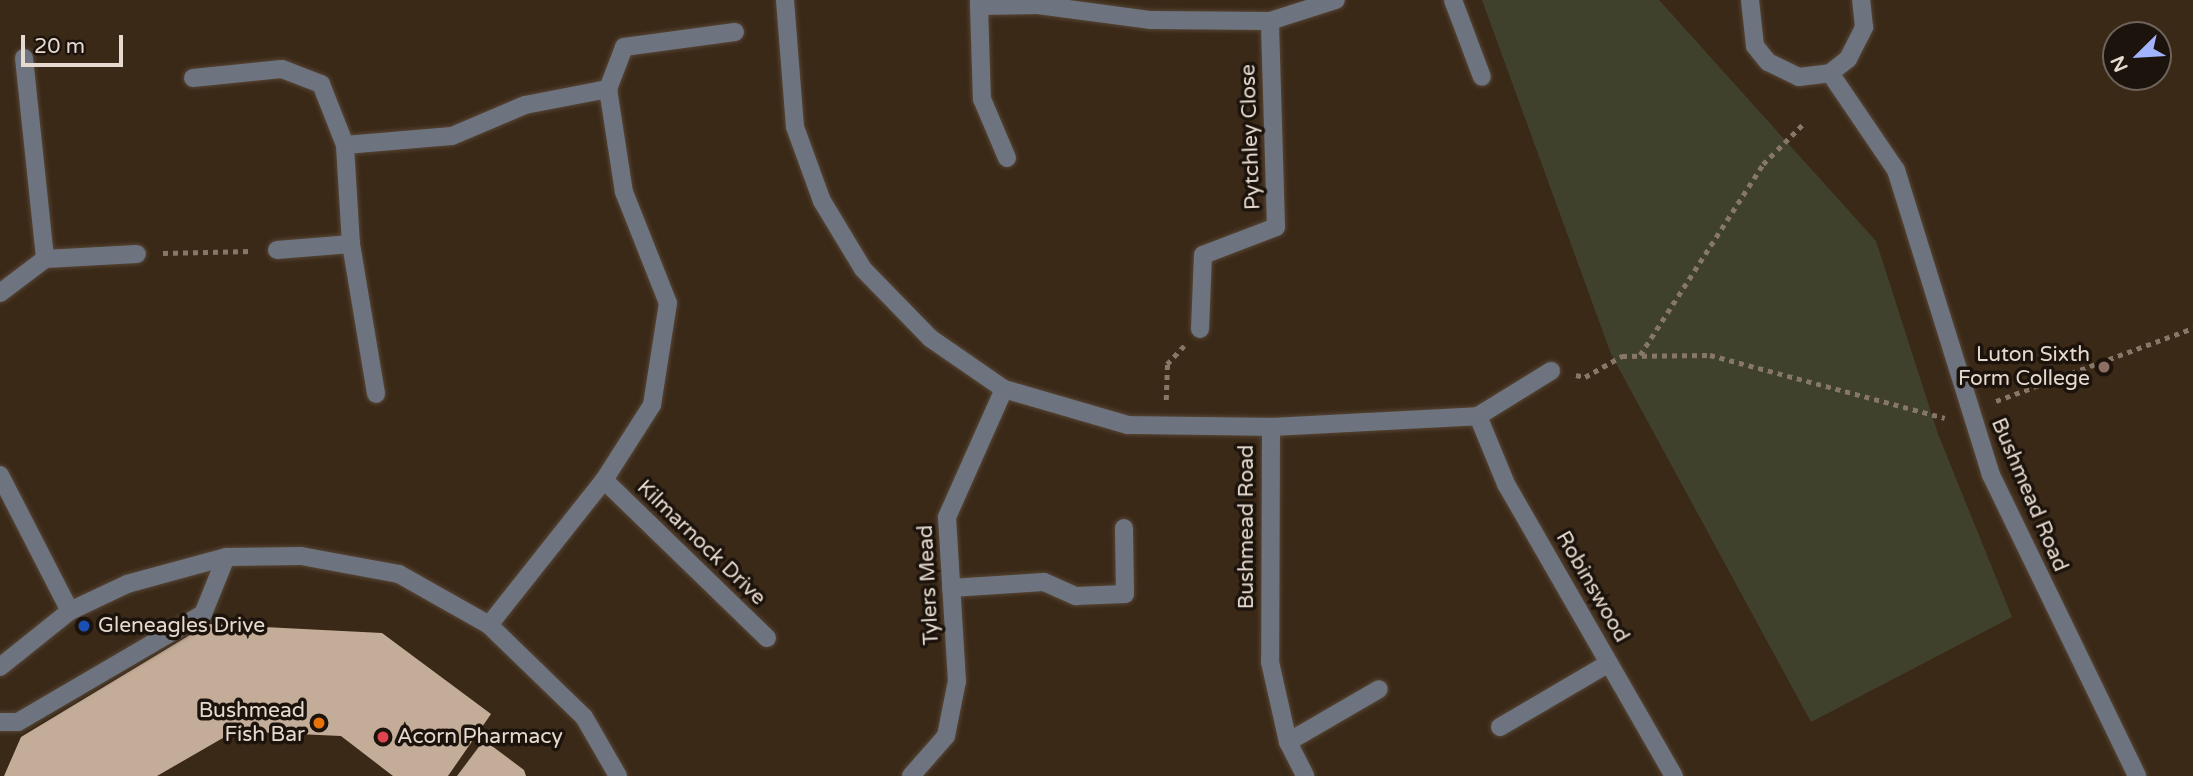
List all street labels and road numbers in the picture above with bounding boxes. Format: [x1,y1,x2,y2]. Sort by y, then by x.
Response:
street label: Pytchley Close [1236,64,1266,210]
street label: Bushmead Road [1985,414,2073,576]
street label: Bushmead Road [1234,445,1260,609]
street label: Kilmarnock Drive [631,475,771,611]
street label: Tylers Mead [913,524,945,646]
street label: Robinswood [1550,527,1634,647]

